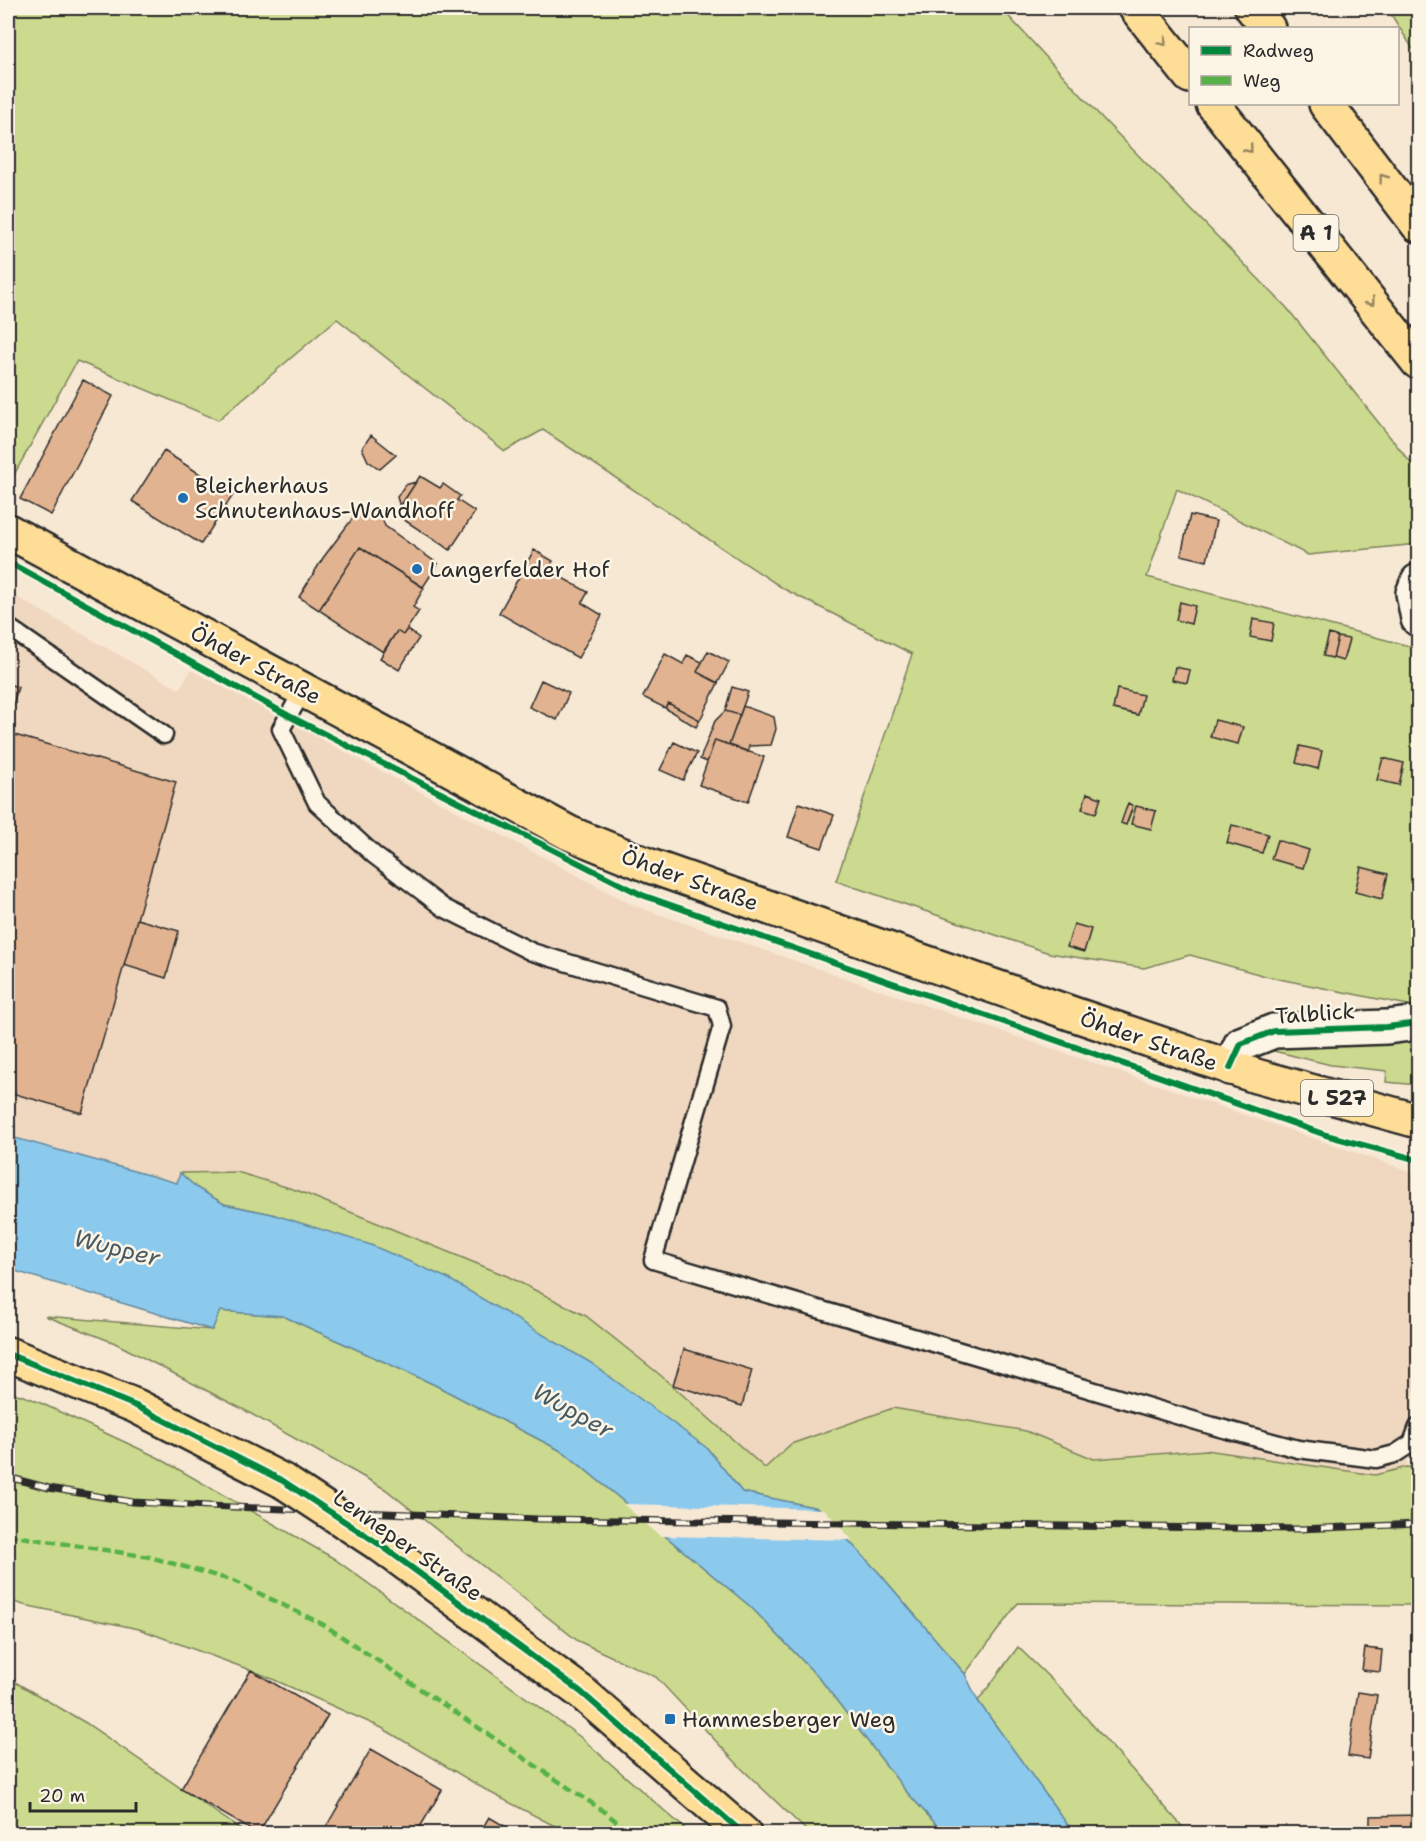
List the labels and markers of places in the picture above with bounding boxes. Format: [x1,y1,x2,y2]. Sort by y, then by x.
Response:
place label: Bleicherhaus Schnutenhaus-Wandhoff [195,471,455,525]
marker: Bleicherhaus Schnutenhaus-Wandhoff [176,491,190,505]
place label: Langerfelder Hof [429,555,610,584]
marker: Langerfelder Hof [410,562,424,576]
place label: Hammesberger Weg [682,1705,895,1734]
marker: Hammesberger Weg [663,1712,677,1726]

